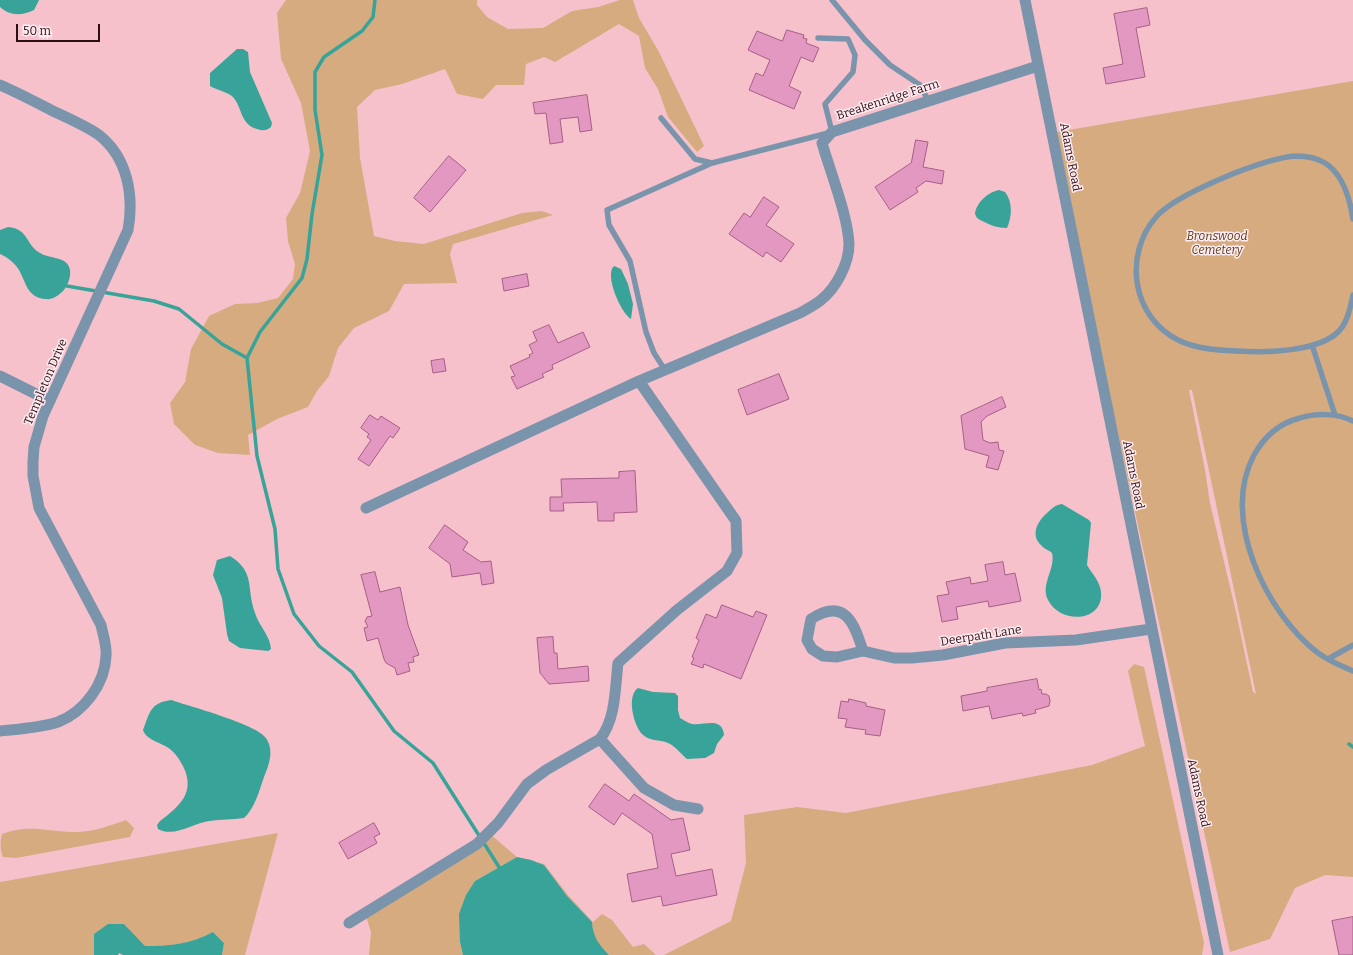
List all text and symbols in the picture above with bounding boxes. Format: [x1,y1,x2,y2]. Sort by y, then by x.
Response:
scale bar [18,16,102,42]
text: 50 m [23,24,51,38]
street label: Breakenridge Farm [835,77,941,123]
street label: Adams Road [1056,121,1084,193]
park label: Bronswood Cemetery [1186,230,1248,258]
street label: Templeton Drive [21,337,71,427]
street label: Adams Road [1119,439,1147,511]
street label: Deerpath Lane [939,622,1023,650]
street label: Adams Road [1184,757,1212,829]

